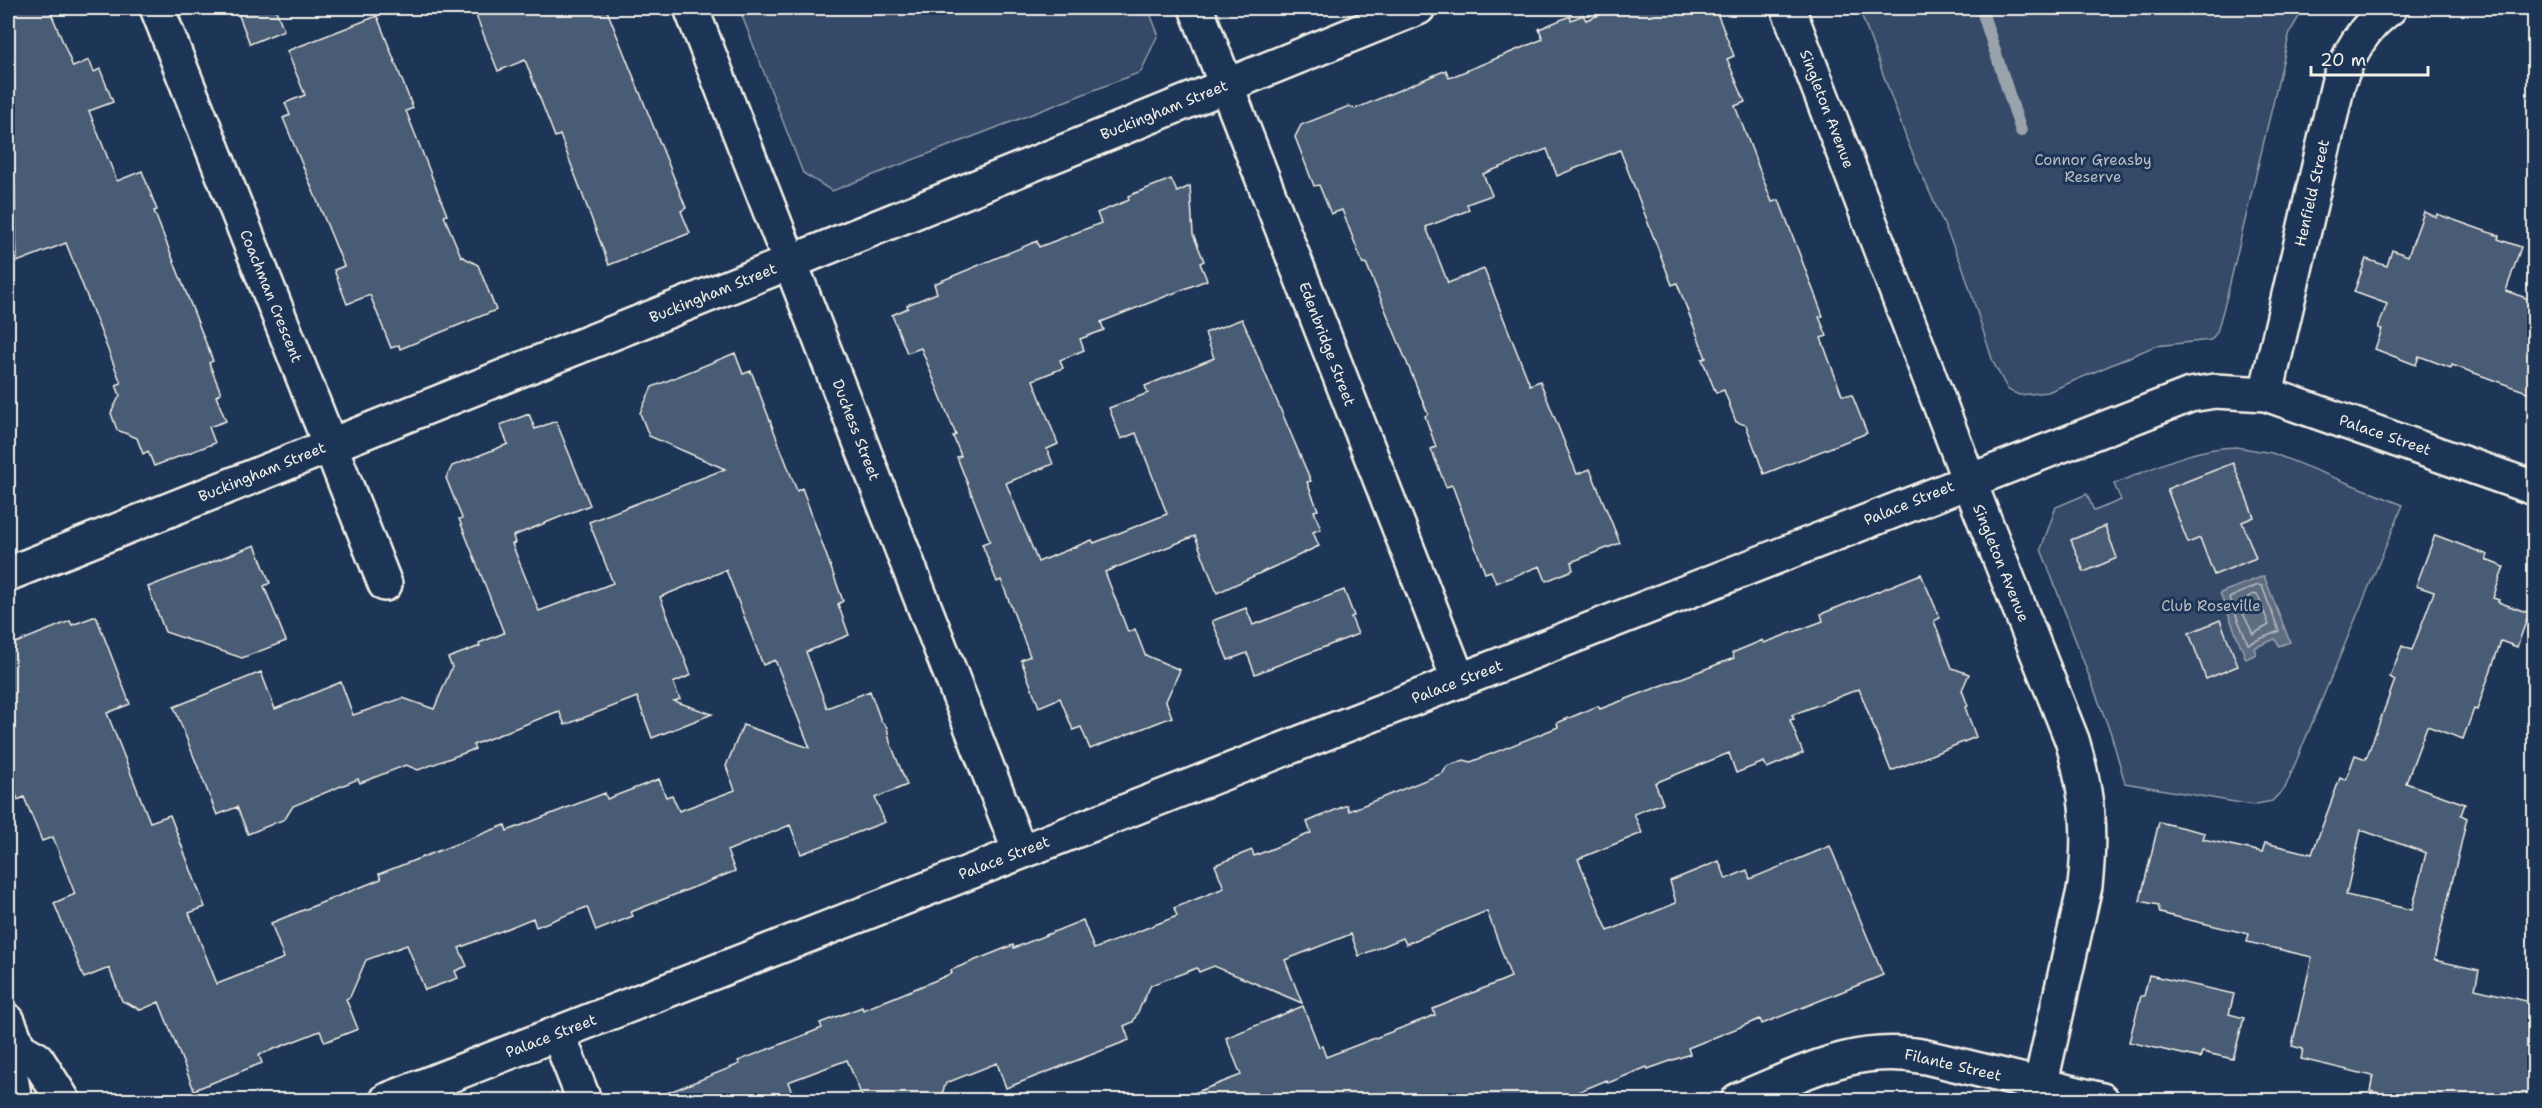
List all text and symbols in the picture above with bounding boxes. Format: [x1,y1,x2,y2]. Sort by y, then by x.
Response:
scale bar [2311,39,2428,77]
street label: Singleton Avenue [1795,47,1859,171]
text: 20 m [2320,48,2366,72]
street label: Buckingham Street [1097,75,1231,145]
street label: Henfield Street [2290,137,2334,249]
park label: Connor Greasby Reserve [2034,150,2152,187]
street label: Coachman Crescent [235,227,307,365]
street label: Buckingham Street [646,258,780,328]
street label: Edenbridge Street [1294,279,1360,409]
street label: Duchess Street [827,376,885,484]
street label: Palace Street [2336,410,2434,460]
street label: Buckingham Street [195,437,329,507]
street label: Palace Street [1861,476,1957,530]
street label: Singleton Avenue [1968,501,2034,625]
park label: Club Roseville [2161,596,2261,616]
street label: Palace Street [1409,655,1505,709]
street label: Palace Street [956,831,1052,885]
street label: Palace Street [503,1009,599,1063]
street label: Filante Street [1902,1044,2004,1086]

